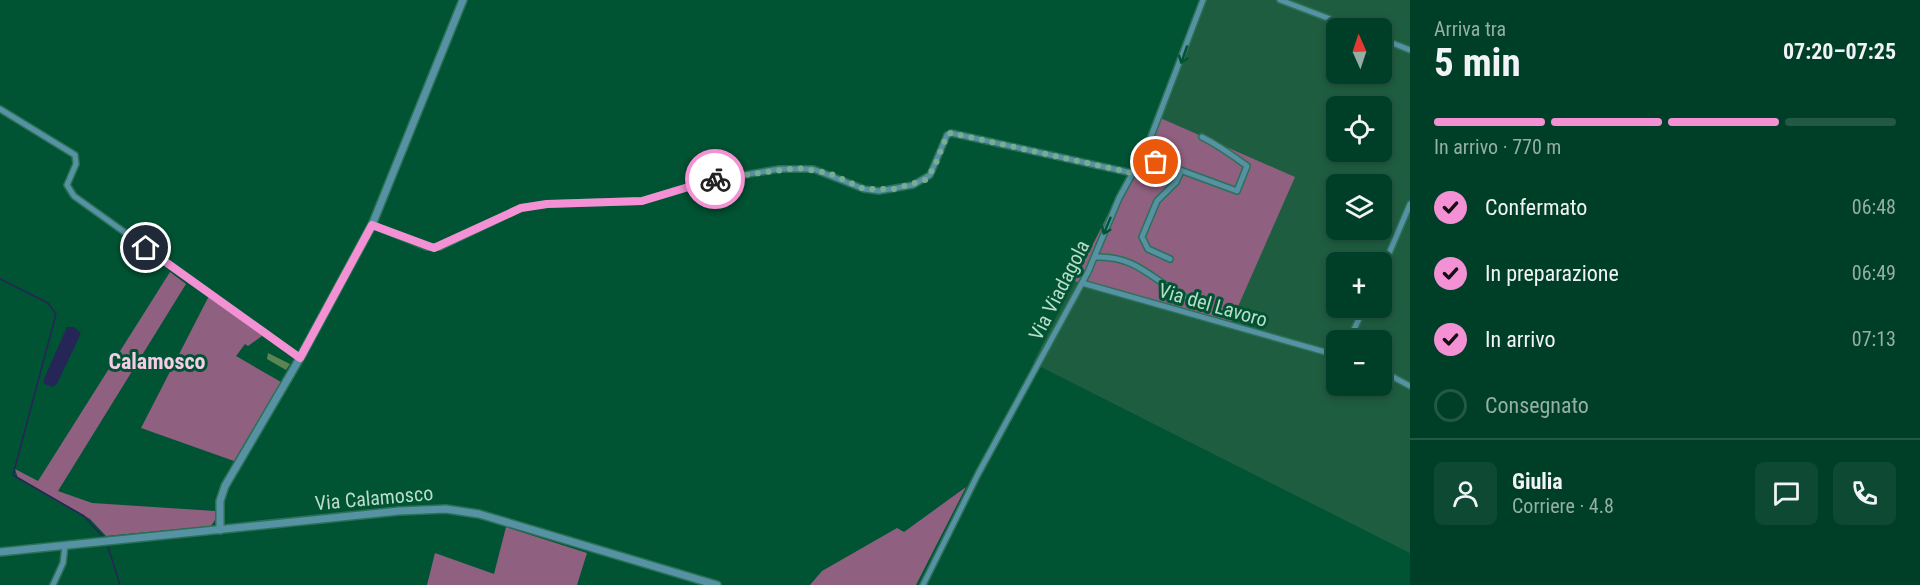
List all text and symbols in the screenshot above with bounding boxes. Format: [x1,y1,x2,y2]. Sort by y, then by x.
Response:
text: Arriva tra [1434,17,1506,41]
north arrow [1326,18,1392,84]
map controls [1326,18,1392,396]
text: 07:20–07:25 [1783,39,1896,64]
text: 5 min [1434,40,1521,86]
one-way arrow [1177,45,1188,64]
button: locate [1326,96,1392,162]
text: In arrivo · 770 m [1434,135,1561,159]
pin [1130,136,1181,187]
icon: bag [1139,145,1172,178]
courier [685,149,745,209]
icon: bike [699,163,732,196]
button: layers [1326,174,1392,240]
icon: check [1434,191,1467,224]
text: Confermato [1485,195,1587,220]
text: 06:48 [1852,195,1896,219]
one-way arrow [1101,217,1112,235]
pin [120,222,171,273]
icon: home [129,231,162,264]
street label: Via Viadagola [1024,236,1094,344]
button: + [1326,252,1392,318]
icon: check [1434,257,1467,290]
text: In preparazione [1485,261,1619,286]
text: 06:49 [1852,261,1896,285]
street label: Via del Lavoro [1156,278,1270,332]
icon: check [1434,323,1467,356]
text: In arrivo [1485,327,1556,352]
text: 07:13 [1852,327,1896,351]
button: − [1326,330,1392,396]
district label: Calamosco [108,349,206,374]
text: Consegnato [1485,393,1589,418]
button: person [1434,462,1497,525]
button: chat [1755,462,1818,525]
button: phone [1833,462,1896,525]
text: Giulia [1512,469,1563,494]
street label: Via Calamosco [314,481,434,515]
text: Corriere · 4.8 [1512,494,1614,518]

